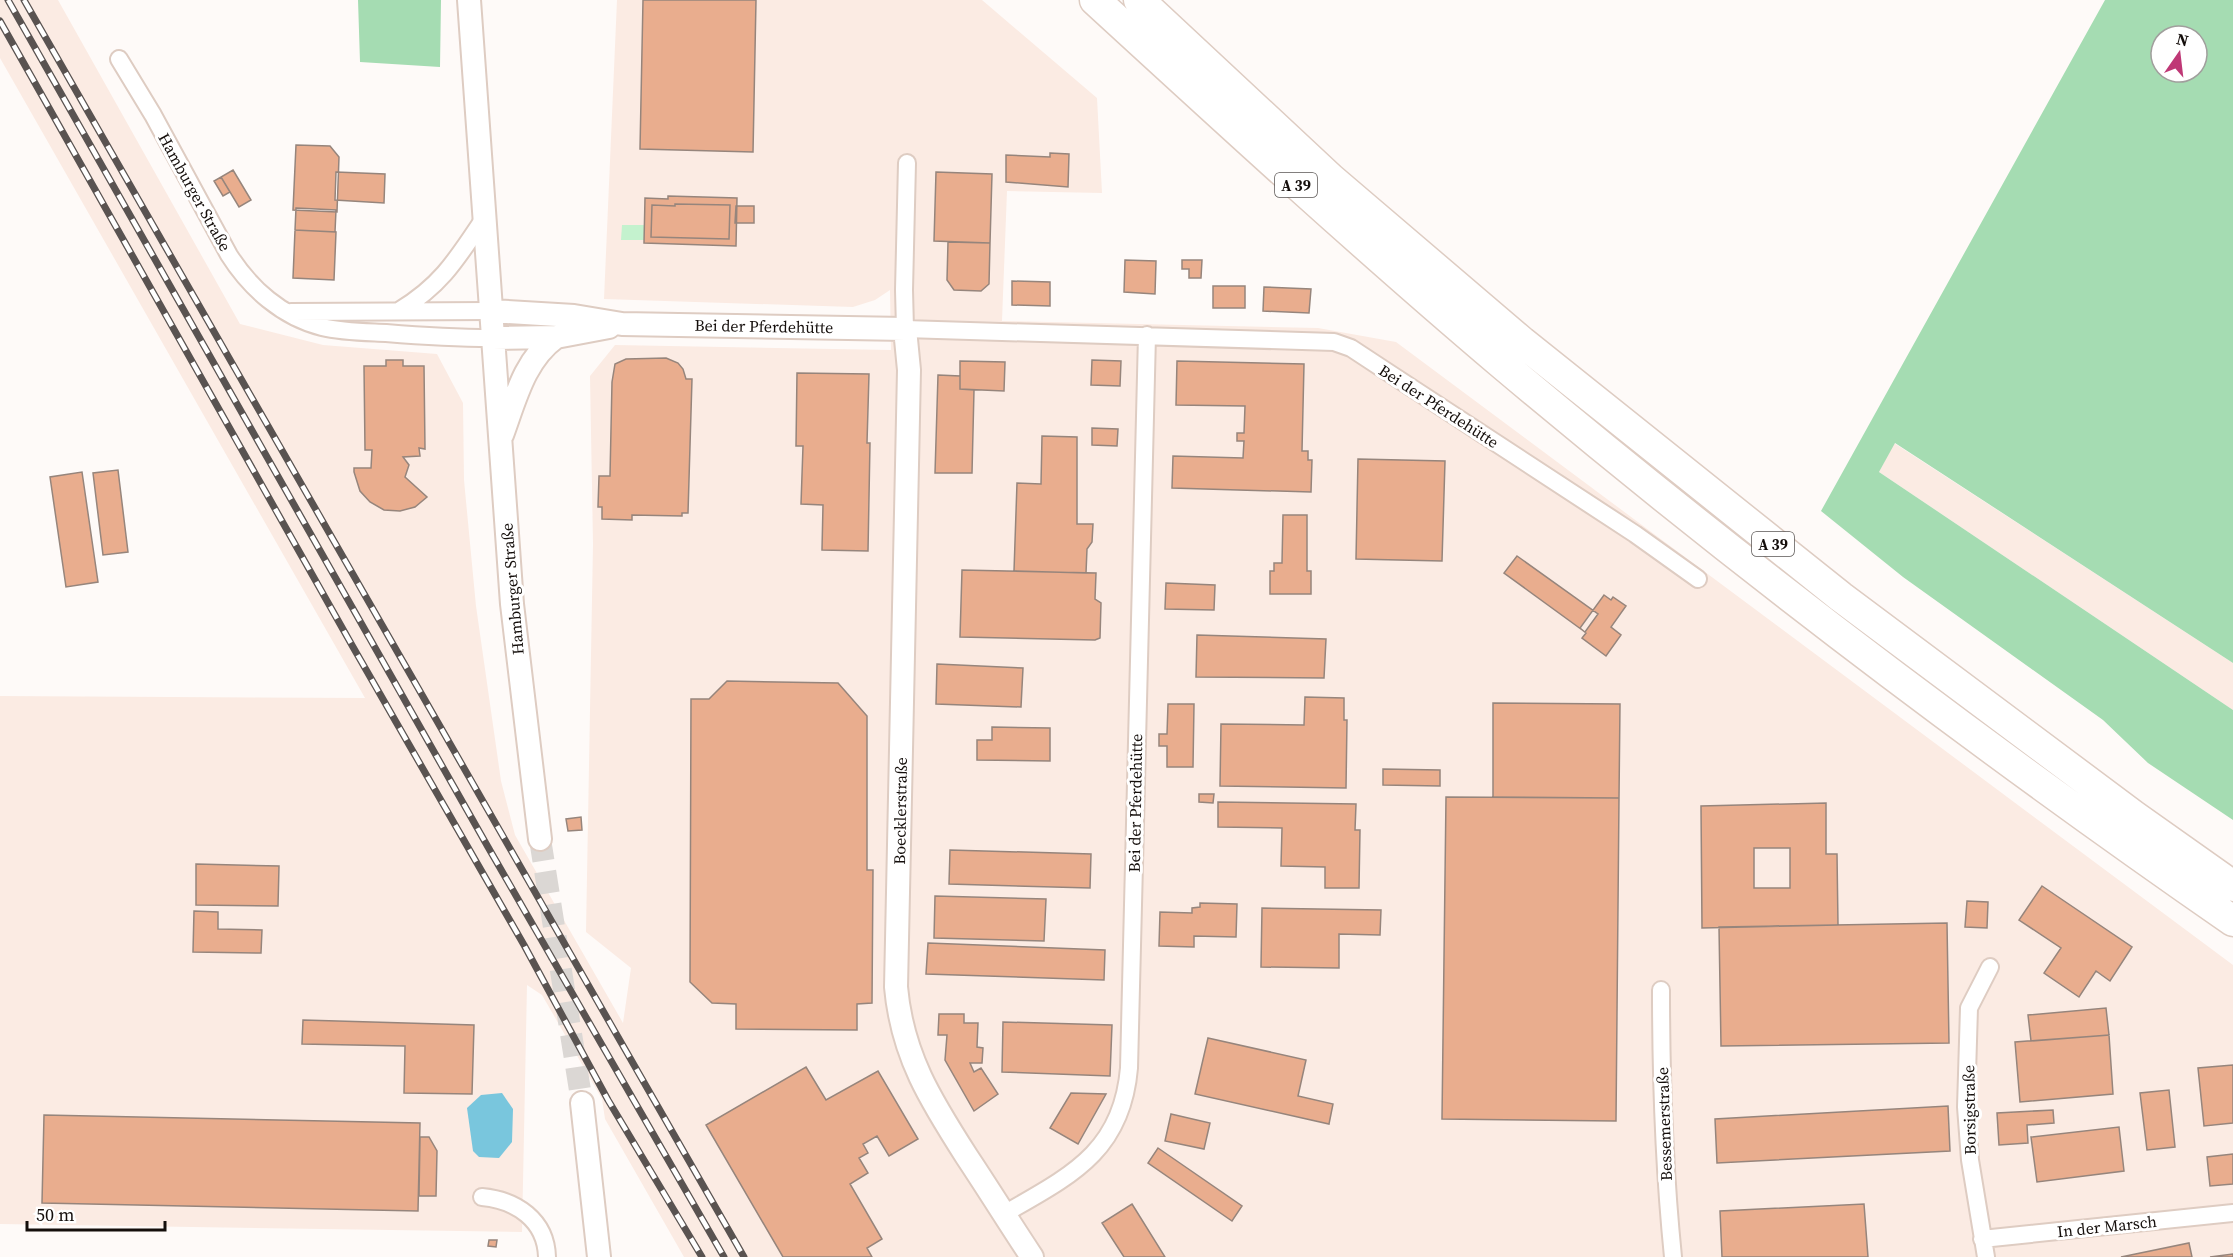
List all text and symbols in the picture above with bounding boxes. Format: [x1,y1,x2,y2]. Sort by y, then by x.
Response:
north arrow [2149,24,2209,84]
text: N [2174,27,2191,52]
street label: Hamburger Straße [153,129,237,255]
road number: A 39 [1275,173,1317,197]
street label: Bei der Pferdehütte [694,314,834,338]
street label: Bei der Pferdehütte [1375,359,1503,453]
street label: Hamburger Straße [495,522,529,656]
road number: A 39 [1752,532,1794,556]
street label: Bei der Pferdehütte [1123,733,1147,873]
street label: Boecklerstraße [888,757,912,865]
street label: Borsigstraße [1957,1065,1981,1155]
street label: Bessemerstraße [1651,1067,1677,1181]
scale bar [27,1194,165,1232]
text: 50 m [36,1202,74,1227]
street label: In der Marsch [2056,1210,2158,1242]

